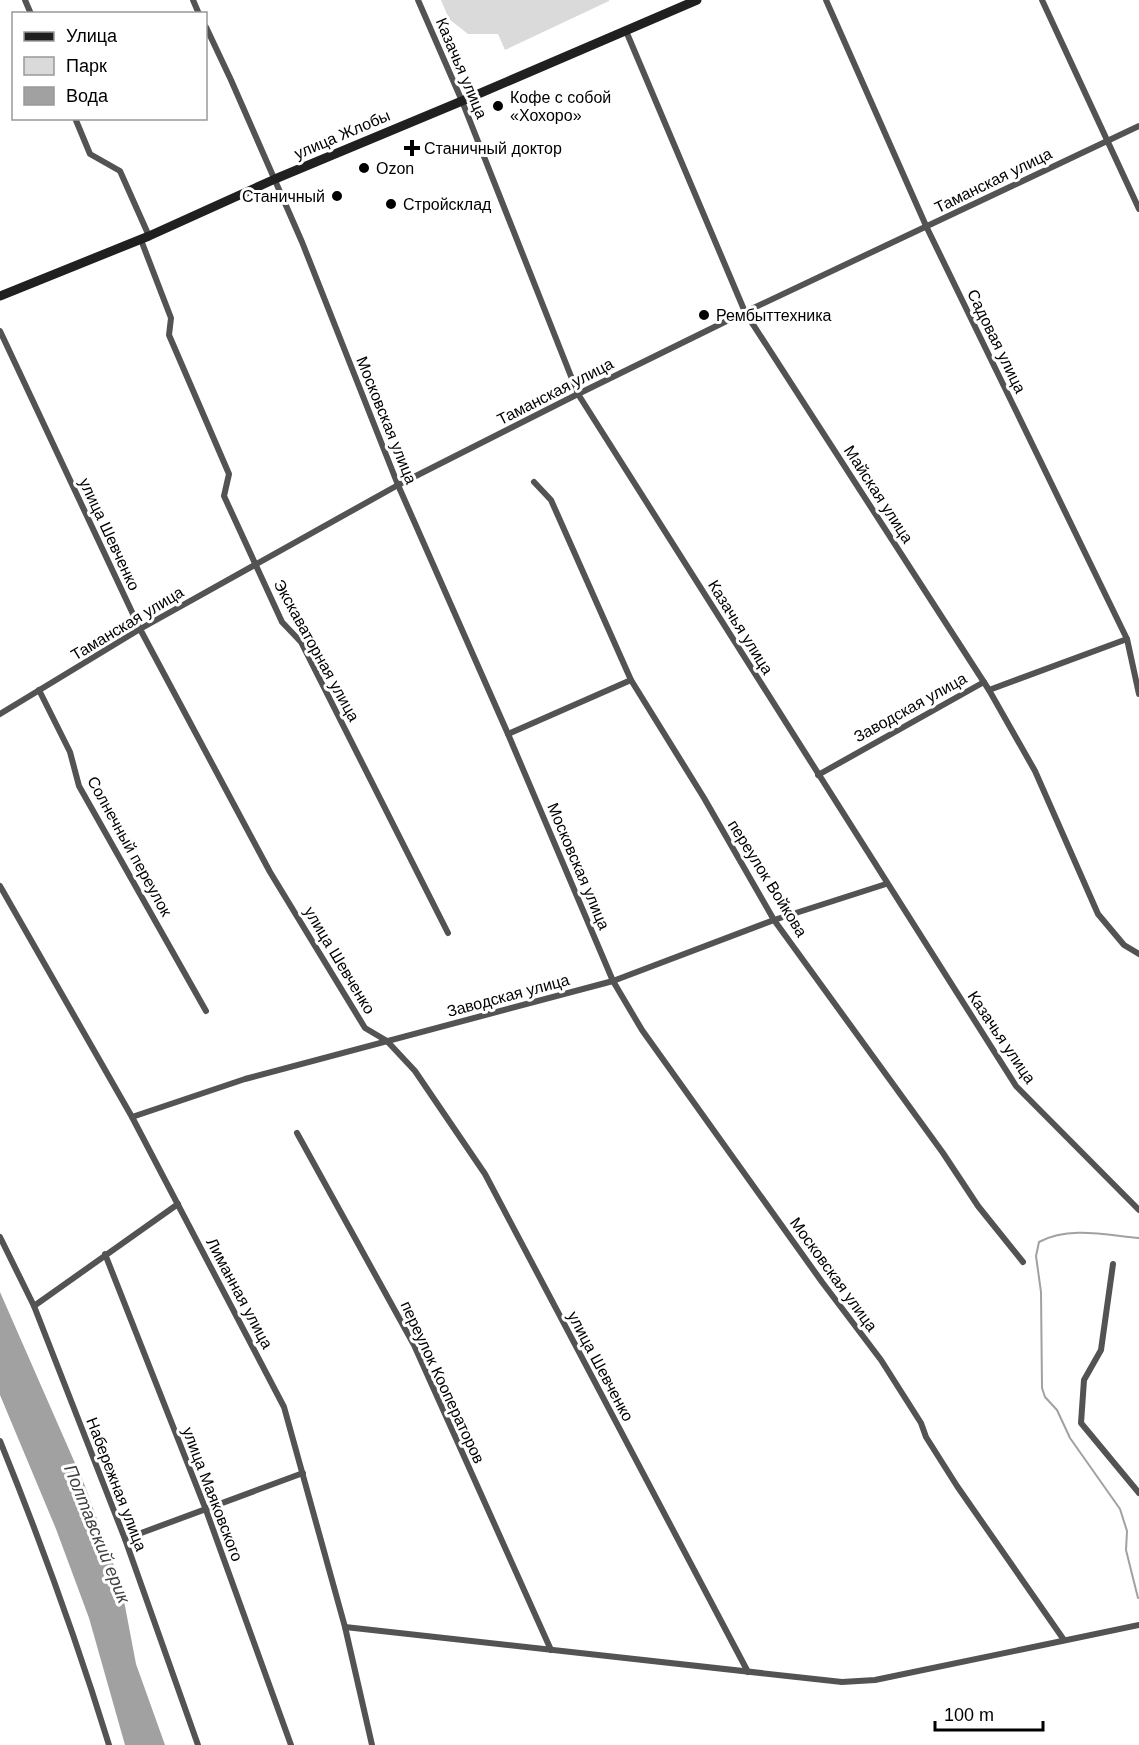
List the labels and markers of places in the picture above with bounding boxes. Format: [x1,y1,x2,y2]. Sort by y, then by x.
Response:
place label: Кофе с собой «Хохоро» [510,89,611,124]
marker: Кофе с собой «Хохоро» [491,99,505,113]
place label: Станичный доктор [424,140,562,157]
marker: Станичный доктор [405,141,419,155]
place label: Ozon [376,160,414,177]
marker: Ozon [357,161,371,175]
place label: Станичный [242,188,325,205]
marker: Станичный [330,189,344,203]
place label: Стройсклад [403,196,492,213]
marker: Стройсклад [384,197,398,211]
place label: Рембыттехника [716,307,832,324]
marker: Рембыттехника [697,308,711,322]

